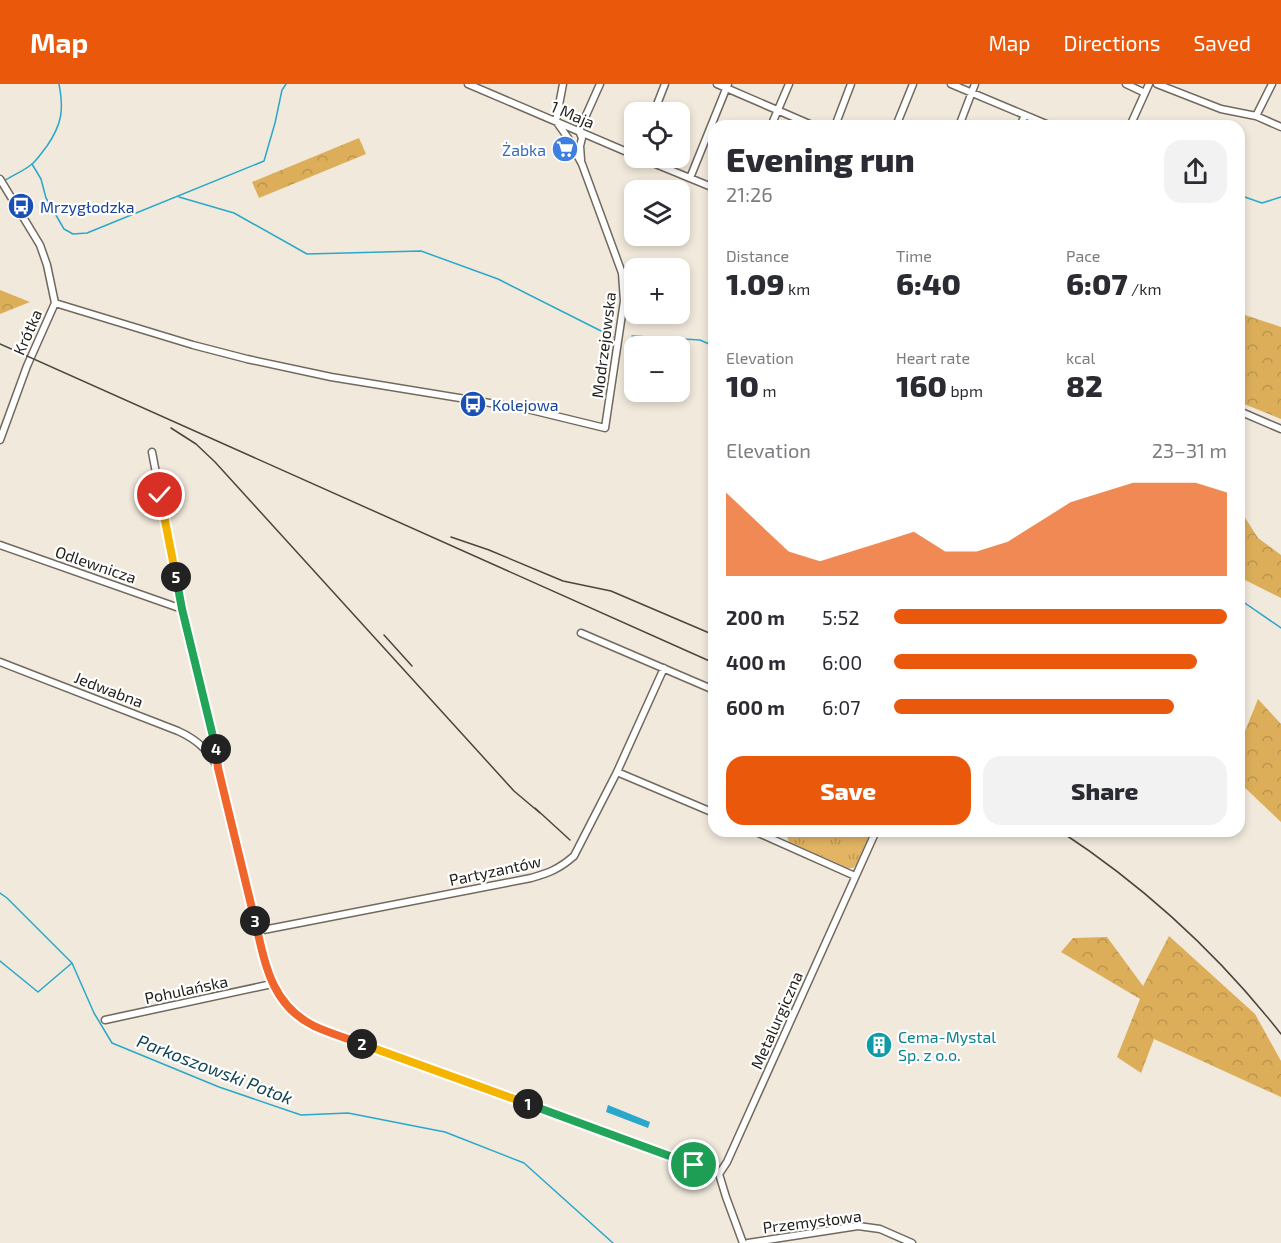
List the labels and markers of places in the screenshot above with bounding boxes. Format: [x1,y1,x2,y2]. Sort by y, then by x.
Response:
supermarket icon: Żabka [550,134,580,164]
place label: Żabka [502,140,546,159]
bus stop icon: Mrzygłodzka [6,191,36,221]
place label: Mrzygłodzka [40,197,135,216]
bus stop icon: Kolejowa [458,389,488,419]
place label: Kolejowa [492,395,559,415]
pin [134,469,185,520]
pin: 5 [161,562,191,592]
pin: 4 [201,734,231,764]
pin: 3 [240,906,270,936]
place label: Cema-Mystal Sp. z o.o. [898,1027,996,1064]
pin: 2 [347,1029,377,1059]
building icon: Cema-Mystal Sp. z o.o. [864,1030,894,1060]
pin: 1 [513,1089,543,1119]
pin [668,1139,719,1190]

